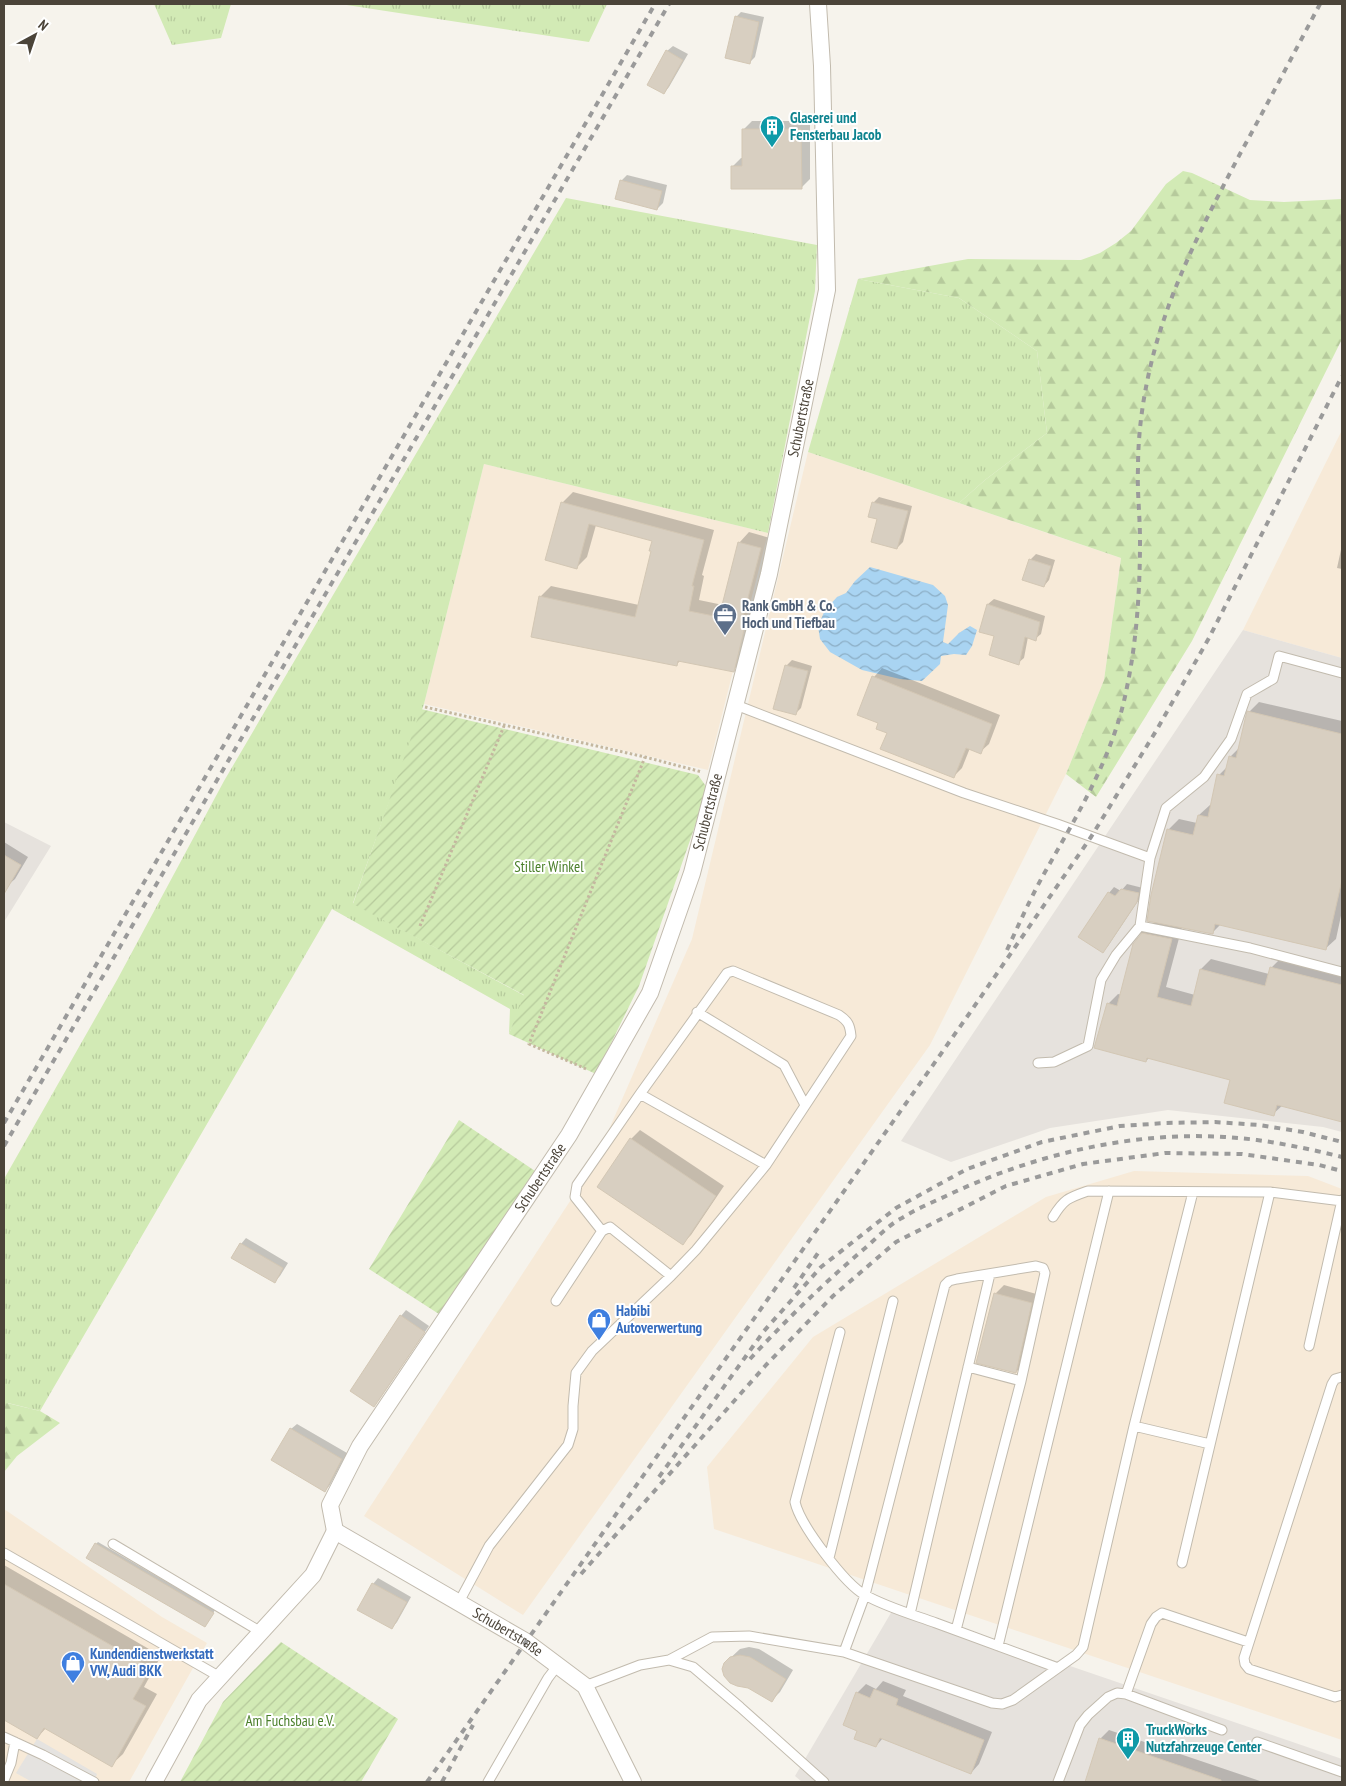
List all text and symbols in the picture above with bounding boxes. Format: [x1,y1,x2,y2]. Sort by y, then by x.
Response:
north arrow [10,10,60,60]
text: N [35,16,52,34]
place label: Glaserei und Fensterbau Jacob [790,108,882,144]
building icon: Glaserei und Fensterbau Jacob [759,114,785,148]
street label: Schubertstraße [783,377,818,459]
place label: Rank GmbH & Co. Hoch und Tiefbau [742,596,835,632]
office icon: Rank GmbH & Co. Hoch und Tiefbau [712,602,738,636]
street label: Schubertstraße [688,771,726,853]
park label: Stiller Winkel [514,857,584,876]
street label: Schubertstraße [510,1139,570,1215]
place label: Habibi Autoverwertung [615,1301,703,1337]
shop icon: Habibi Autoverwertung [586,1307,612,1341]
street label: Schubertstraße [469,1603,547,1660]
place label: Kundendienstwerkstatt VW, Audi BKK [89,1644,214,1680]
shop icon: Kundendienstwerkstatt VW, Audi BKK [60,1650,86,1684]
park label: Am Fuchsbau e.V. [245,1711,335,1730]
place label: TruckWorks Nutzfahrzeuge Center [1146,1720,1262,1756]
building icon: TruckWorks Nutzfahrzeuge Center [1115,1726,1141,1760]

